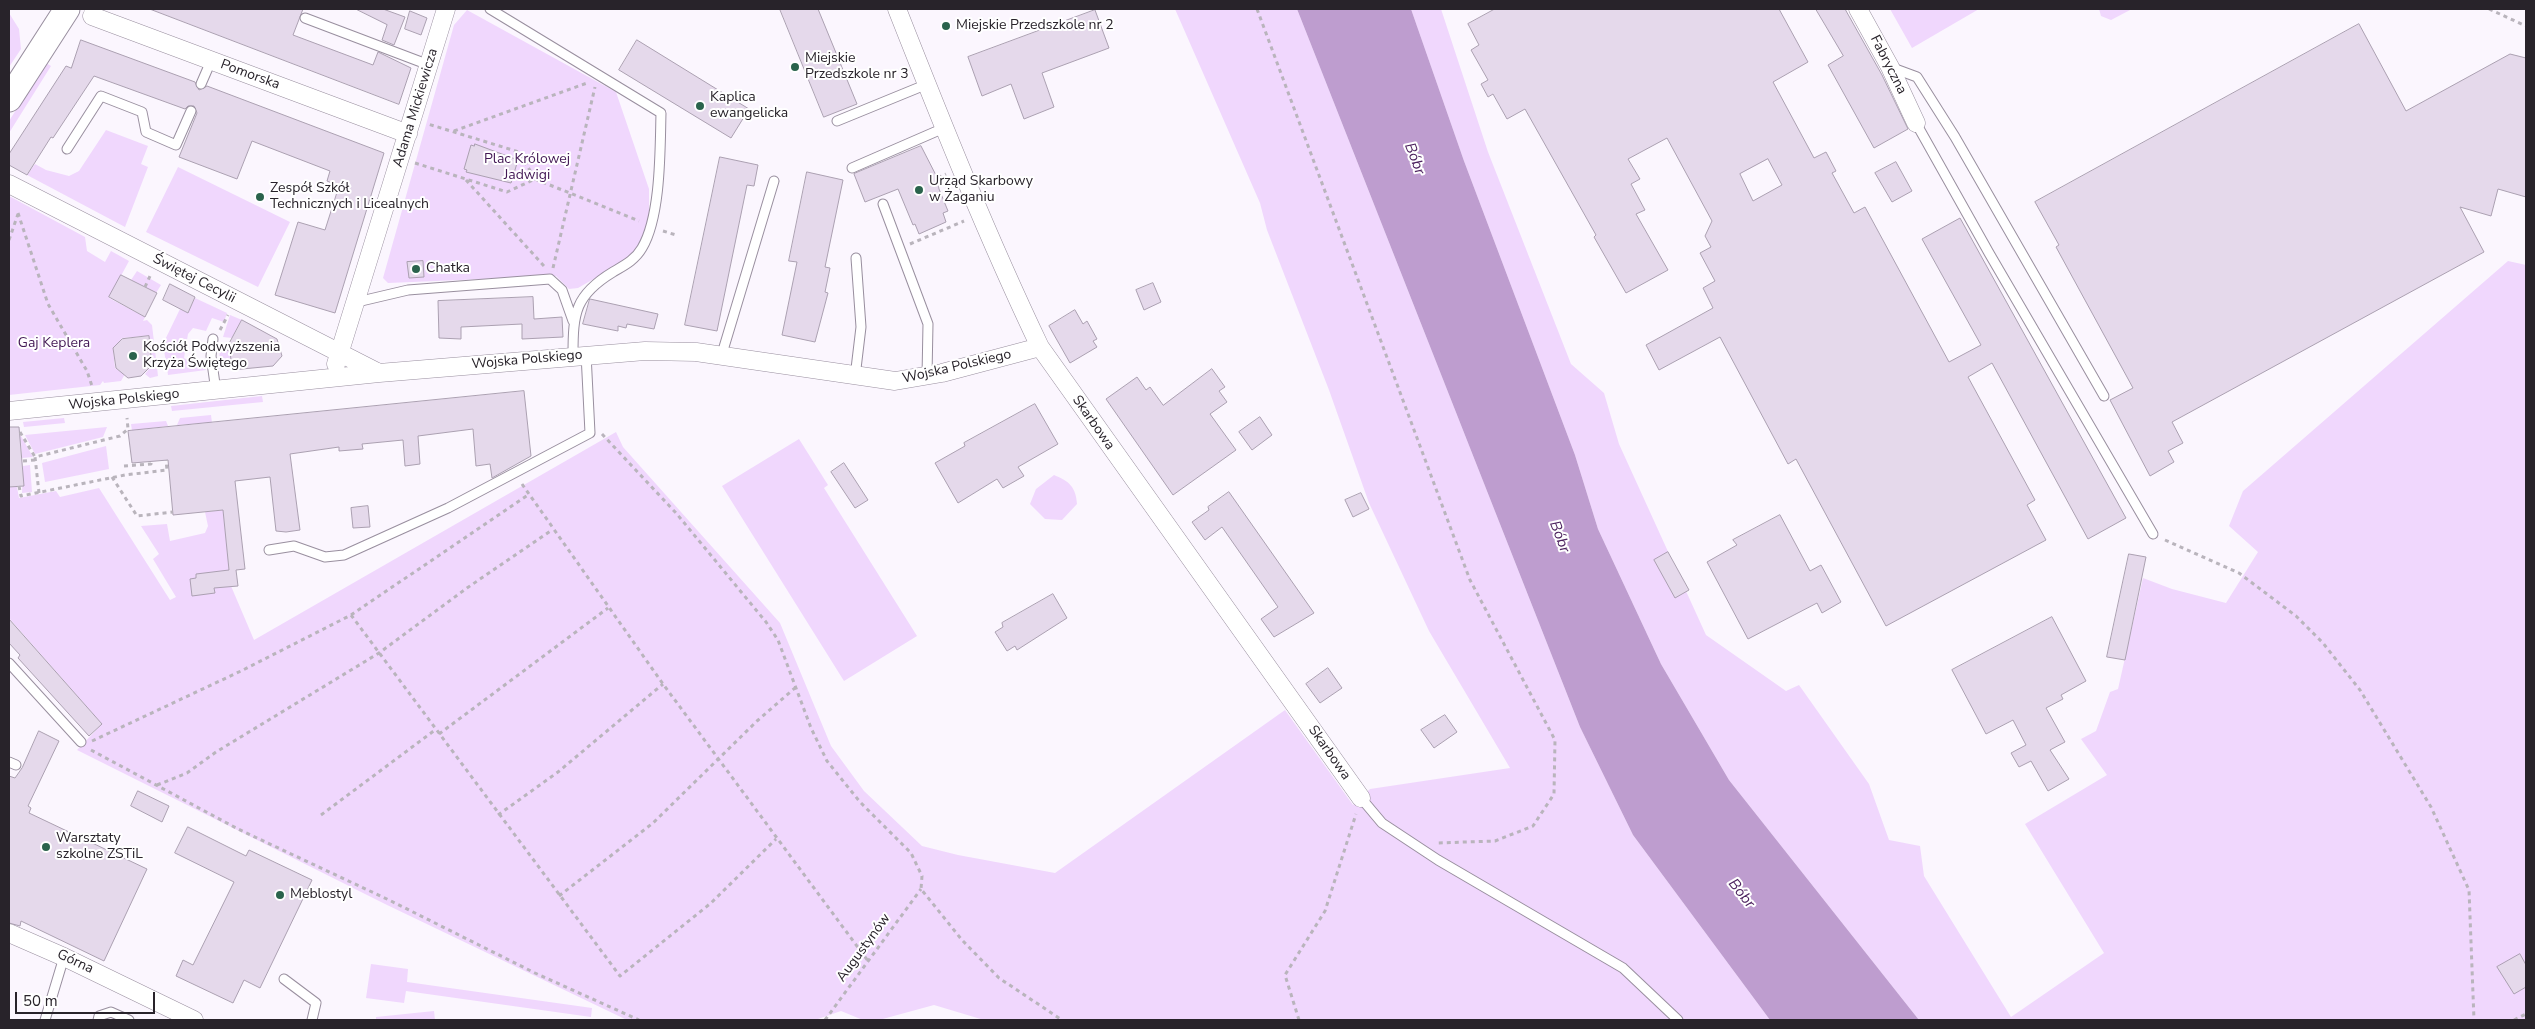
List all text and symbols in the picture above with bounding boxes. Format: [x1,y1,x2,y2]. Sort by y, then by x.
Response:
place label: Miejskie Przedszkole nr 2 [956,18,1114,34]
marker: Miejskie Przedszkole nr 2 [940,20,952,32]
street label: Fabryczna [1866,33,1910,97]
street label: Adama Mickiewicza [390,47,442,169]
place label: Miejskie Przedszkole nr 3 [805,51,909,84]
street label: Pomorska [218,56,282,94]
marker: Miejskie Przedszkole nr 3 [789,61,801,73]
place label: Kaplica ewangelicka [710,90,788,122]
marker: Kaplica ewangelicka [694,100,706,112]
water label: Bóbr [1400,141,1428,177]
park label: Plac Królowej Jadwigi [484,152,570,184]
place label: Urząd Skarbowy w Żaganiu [929,174,1033,206]
place label: Zespół Szkół Technicznych i Licealnych [270,181,429,213]
marker: Urząd Skarbowy w Żaganiu [913,184,925,196]
marker: Zespół Szkół Technicznych i Licealnych [254,191,266,203]
street label: Świętej Cecylii [150,251,238,307]
place label: Chatka [426,261,470,277]
marker: Chatka [410,263,422,275]
park label: Gaj Keplera [18,336,90,352]
place label: Kościół Podwyższenia Krzyża Świętego [143,340,280,372]
street label: Wojska Polskiego [901,346,1013,388]
street label: Wojska Polskiego [471,347,583,373]
marker: Kościół Podwyższenia Krzyża Świętego [127,350,139,362]
street label: Wojska Polskiego [68,386,180,414]
street label: Skarbowa [1068,392,1118,454]
water label: Bóbr [1545,519,1573,555]
street label: Skarbowa [1304,722,1354,784]
place label: Warsztaty szkolne ZSTiL [56,831,143,864]
marker: Warsztaty szkolne ZSTiL [40,841,52,853]
water label: Bóbr [1724,876,1758,912]
place label: Meblostyl [290,887,352,903]
marker: Meblostyl [274,889,286,901]
street label: Augustynów [834,911,894,985]
street label: Górna [54,946,96,978]
scale bar [18,982,158,1014]
text: 50 m [23,991,58,1011]

